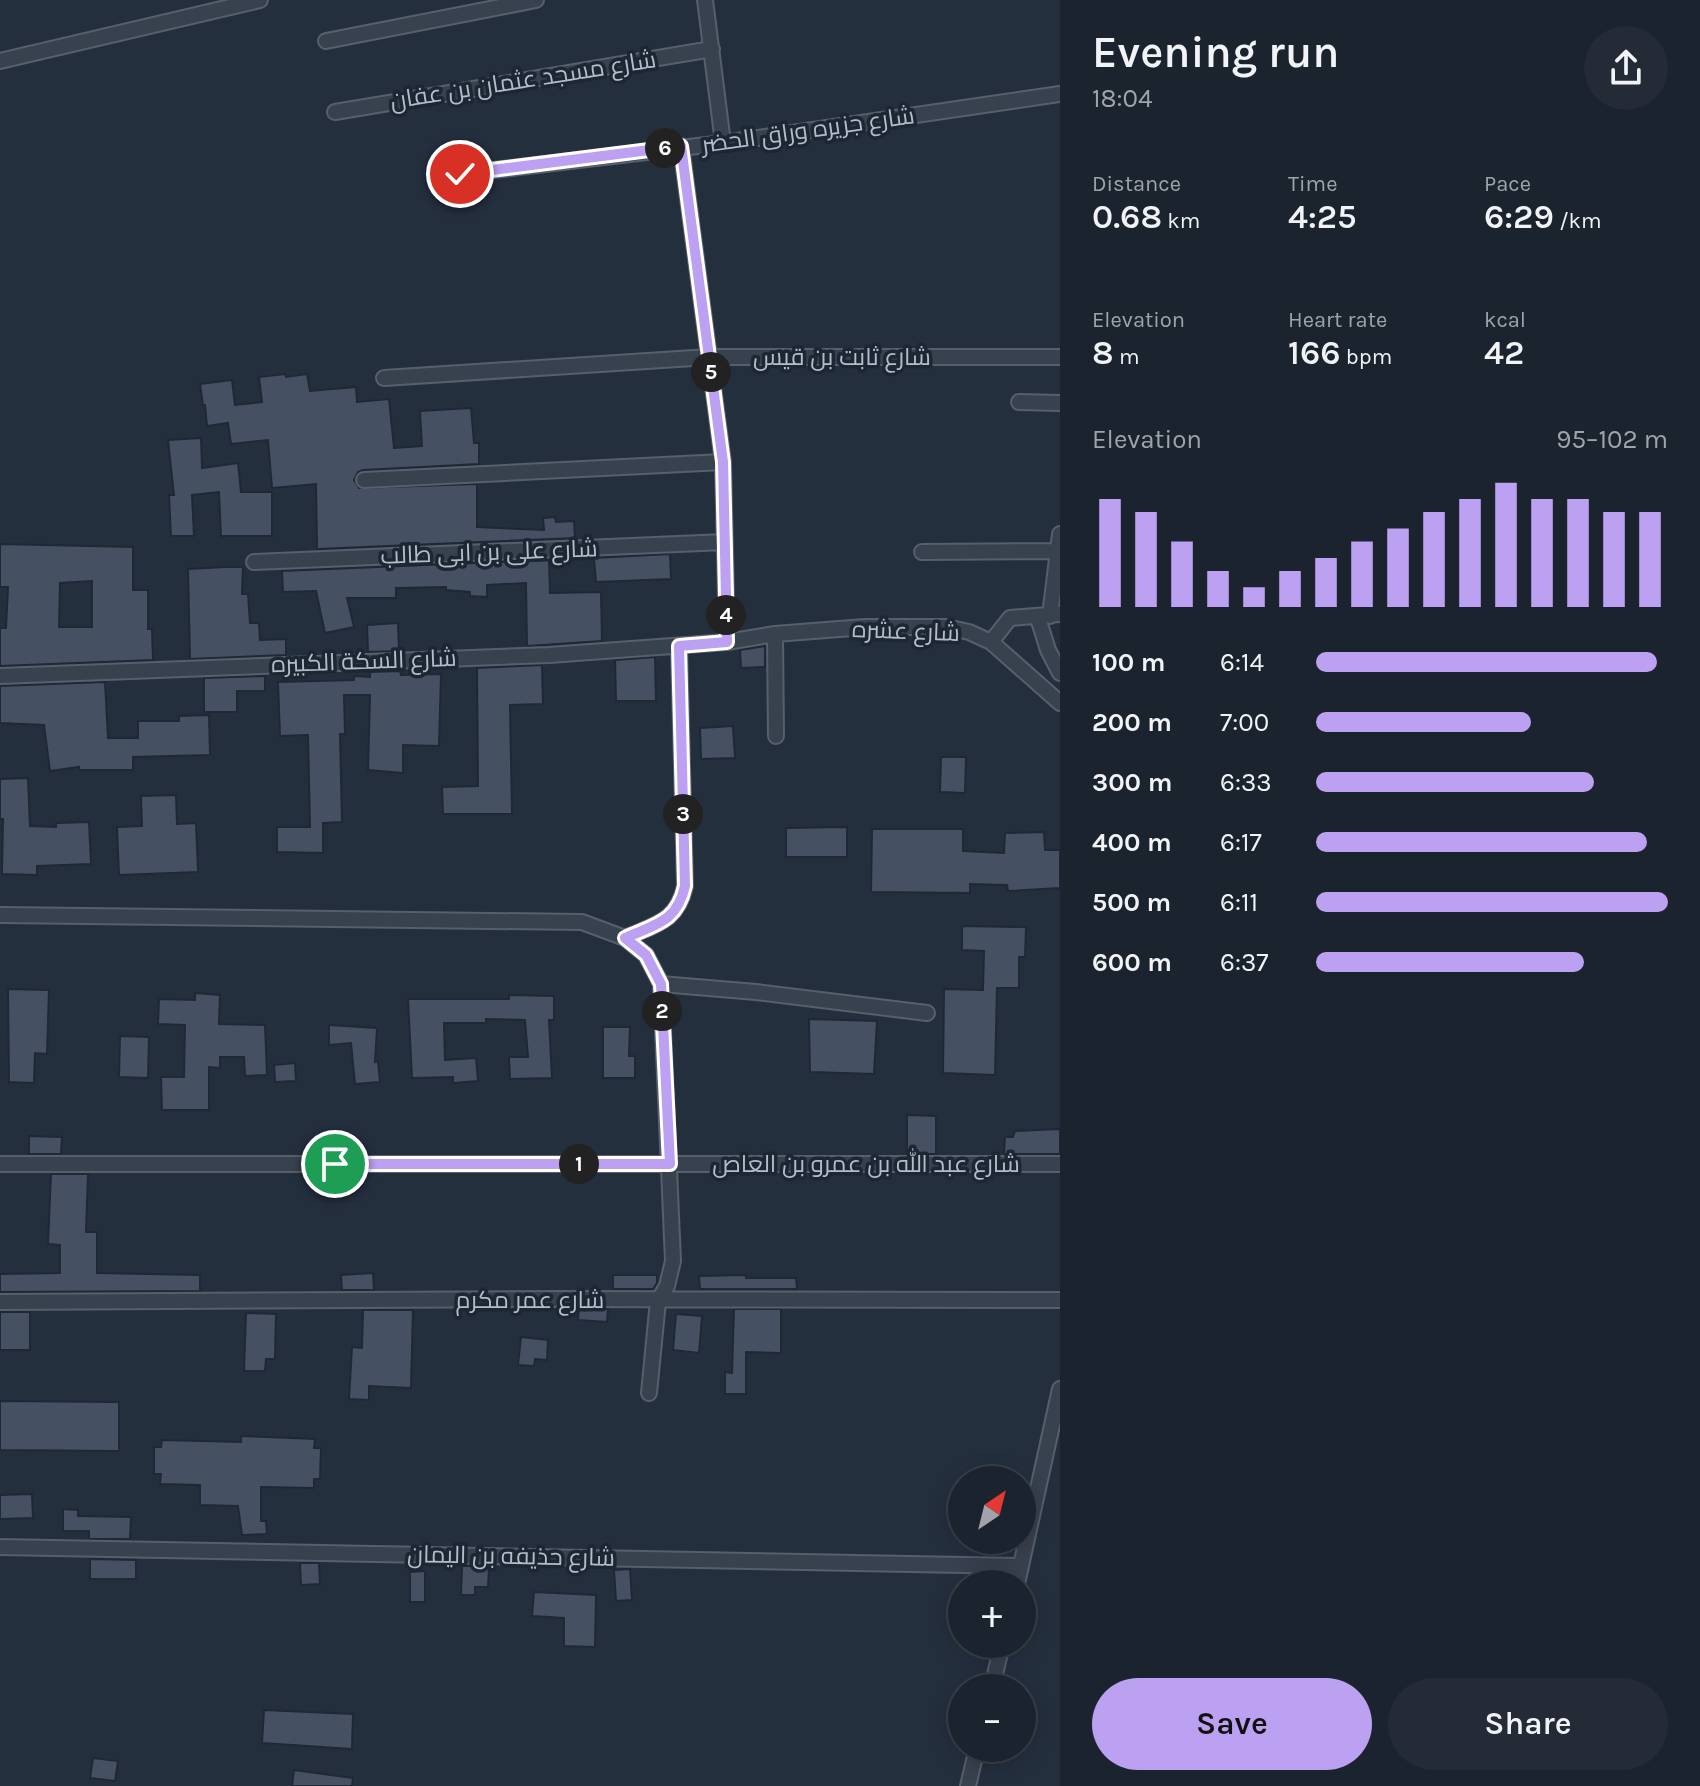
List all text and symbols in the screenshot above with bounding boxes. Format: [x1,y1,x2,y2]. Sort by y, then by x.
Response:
button: share [1584,26,1668,110]
text: Evening run [1092,27,1339,78]
street label: شارع مسجد عثمان بن عفان [388,45,658,117]
text: 18:04 [1092,83,1153,114]
street label: شارع جزيره وراق الحضر [698,101,916,161]
pin: 6 [645,128,685,168]
text: 6 [658,135,672,161]
pin [426,140,494,208]
icon: check [438,152,482,196]
text: Distance [1092,171,1181,197]
text: Time [1288,171,1337,197]
text: Pace [1484,171,1531,197]
text: 0.68 [1092,197,1162,237]
text: 4:25 [1288,197,1357,237]
text: 6:29 [1484,197,1554,237]
text: km [1162,208,1200,234]
text: /km [1554,208,1602,234]
text: Elevation [1092,307,1185,333]
text: Heart rate [1288,307,1387,333]
text: kcal [1484,307,1526,333]
text: 8 [1092,333,1114,373]
text: 166 [1288,333,1341,373]
text: 42 [1484,333,1524,373]
street label: شارع ثابت بن قيس [753,343,931,373]
text: m [1114,344,1140,370]
text: bpm [1341,344,1392,370]
pin: 5 [691,352,731,392]
text: 5 [705,359,717,385]
text: Elevation [1092,424,1202,455]
text: 95–102 m [1556,424,1668,455]
street label: شارع على بن ابى طالب [380,534,598,572]
pin: 4 [706,595,746,635]
text: 4 [719,602,733,628]
street label: شارع عشره [852,615,960,649]
street label: شارع السكة الكبيره [271,644,457,680]
text: 100 m [1092,647,1165,678]
text: 6:14 [1220,647,1264,678]
text: 200 m [1092,707,1172,738]
text: 7:00 [1220,707,1269,738]
text: 300 m [1092,767,1172,798]
text: 6:33 [1220,767,1272,798]
pin: 3 [663,794,703,834]
text: 3 [676,801,690,827]
text: 400 m [1092,827,1172,858]
text: 6:17 [1220,827,1262,858]
text: 500 m [1092,887,1171,918]
text: 6:11 [1220,887,1258,918]
text: 600 m [1092,947,1172,978]
text: 6:37 [1220,947,1268,978]
pin: 2 [642,991,682,1031]
text: 2 [655,998,669,1024]
pin [301,1130,369,1198]
icon: arrive [313,1142,357,1186]
pin: 1 [559,1144,599,1184]
street label: شارع عبد الله بن عمرو بن العاص [712,1148,1020,1180]
text: 1 [575,1151,583,1177]
street label: شارع عمر مكرم [456,1286,604,1316]
north arrow [948,1466,1036,1554]
map controls [948,1466,1036,1762]
street label: شارع حذيفه بن اليمان [407,1540,615,1574]
button: + [948,1570,1036,1658]
button: − [948,1674,1036,1762]
button: Save [1092,1678,1372,1770]
button: Share [1388,1678,1668,1770]

